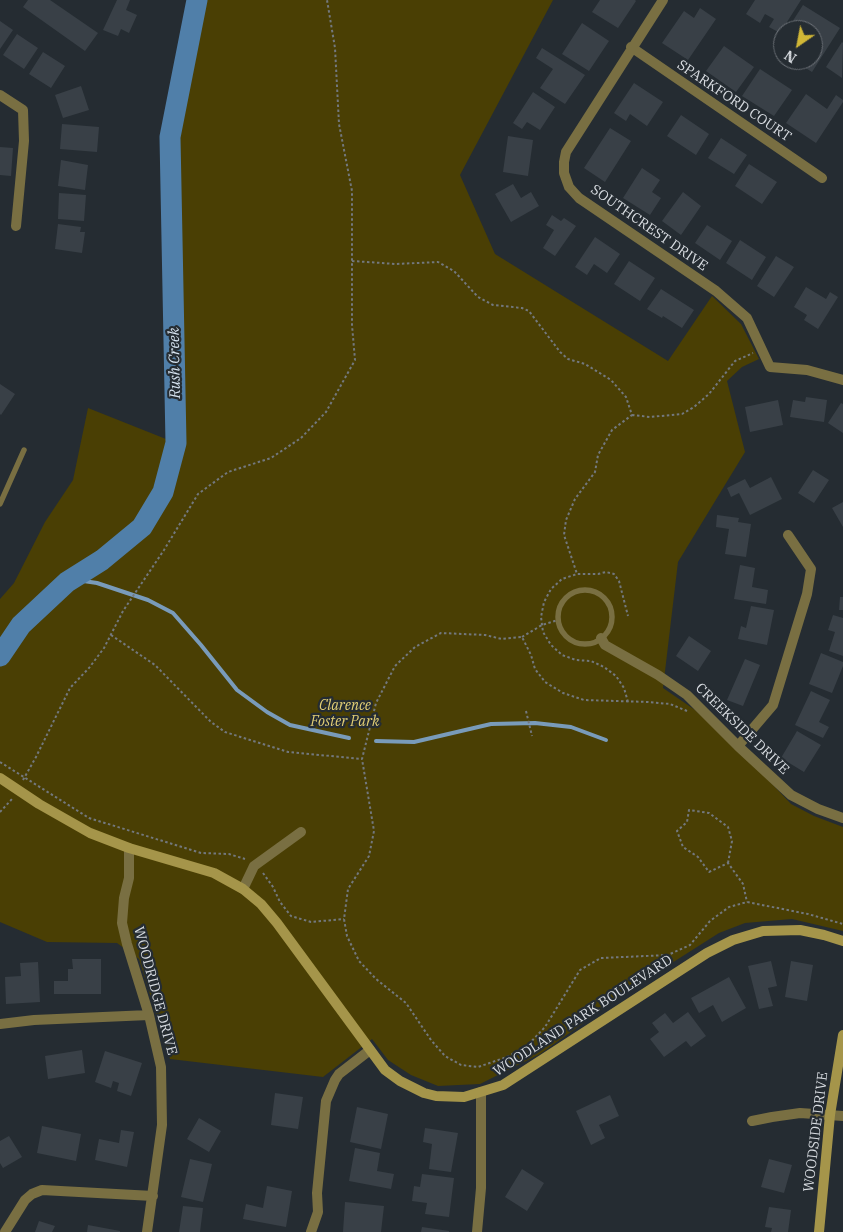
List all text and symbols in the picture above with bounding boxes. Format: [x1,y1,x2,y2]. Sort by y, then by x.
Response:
north arrow [773,20,823,70]
text: N [781,46,800,67]
street label: SPARKFORD COURT [674,57,794,145]
street label: SOUTHCREST DRIVE [587,181,711,275]
water label: Rush Creek [165,327,185,399]
street label: CREEKSIDE DRIVE [692,680,792,778]
park label: Clarence Foster Park [311,698,379,730]
street label: WOODRIDGE DRIVE [130,925,180,1057]
street label: WOODLAND PARK BOULEVARD [490,952,676,1080]
street label: WOODSIDE DRIVE [800,1071,832,1193]

